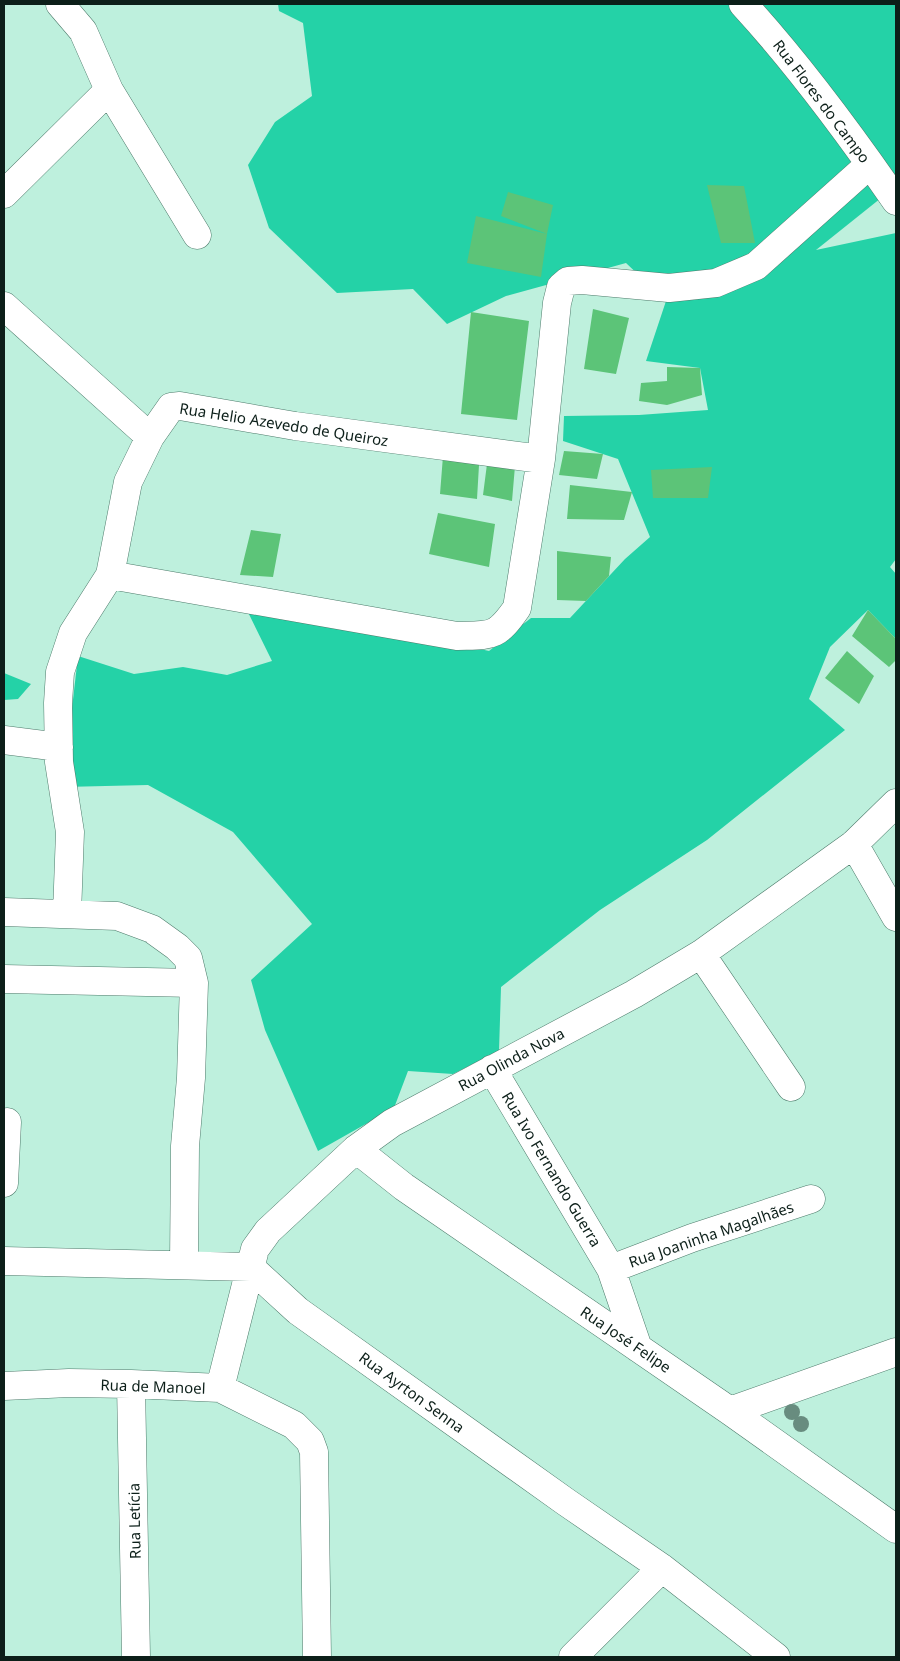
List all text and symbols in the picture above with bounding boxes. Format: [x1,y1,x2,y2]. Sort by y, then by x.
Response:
street label: Rua Flores do Campo [769,35,875,167]
street label: Rua Helio Azevedo de Queiroz [178,398,390,450]
street label: Rua Olinda Nova [454,1023,568,1095]
street label: Rua Ivo Fernando Guerra [498,1088,606,1250]
street label: Rua Joaninha Magalhães [626,1196,796,1272]
street label: Rua José Felipe [577,1301,675,1377]
street label: Rua Ayrton Senna [355,1347,469,1437]
street label: Rua de Manoel [100,1374,206,1398]
street label: Rua Letícia [123,1483,145,1559]

